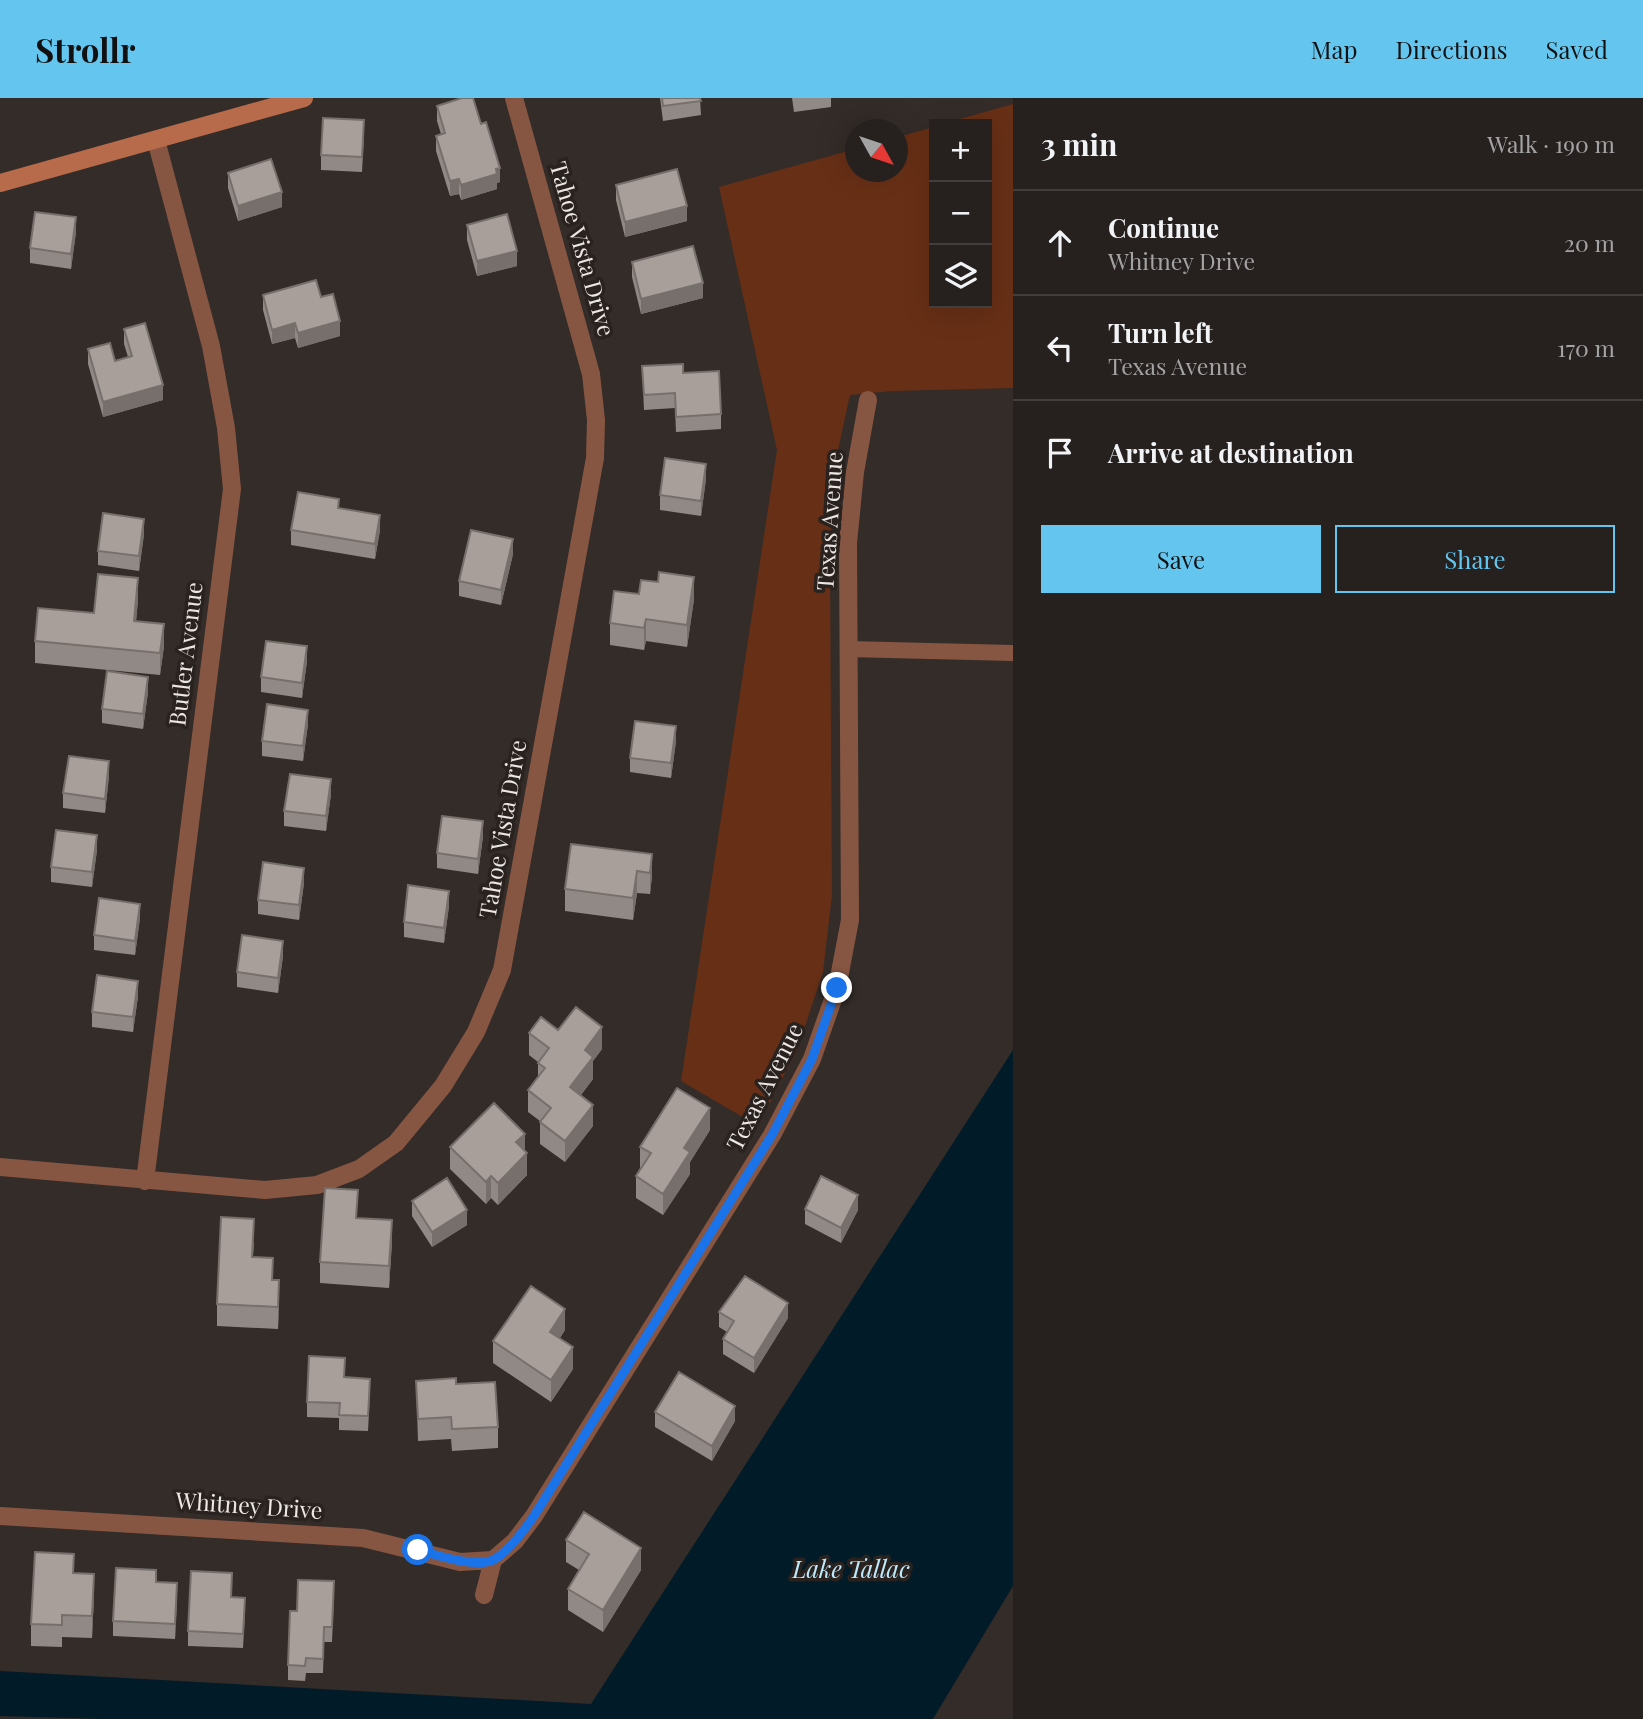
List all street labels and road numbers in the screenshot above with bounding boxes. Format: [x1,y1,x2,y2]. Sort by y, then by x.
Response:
street label: Tahoe Vista Drive [544,158,623,340]
street label: Texas Avenue [808,450,849,591]
street label: Butler Avenue [160,580,209,727]
street label: Tahoe Vista Drive [471,737,532,920]
street label: Texas Avenue [718,1017,809,1155]
street label: Whitney Drive [174,1484,324,1525]

